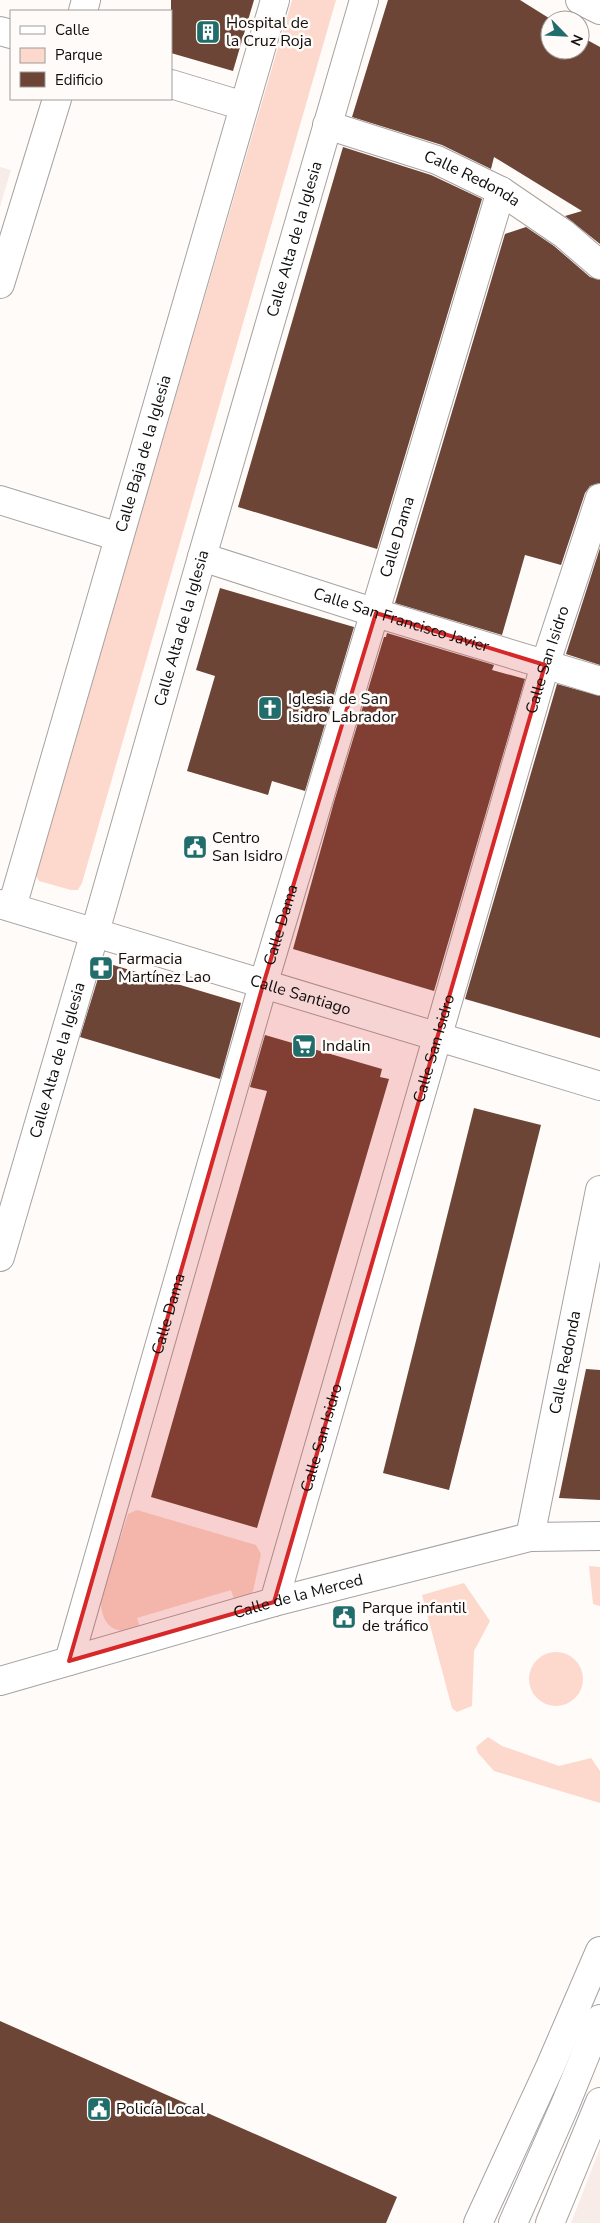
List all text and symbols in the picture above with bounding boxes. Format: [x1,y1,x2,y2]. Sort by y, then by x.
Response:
legend [10,10,172,100]
north arrow [540,10,590,60]
place label: Hospital de la Cruz Roja [226,12,312,52]
building icon: Hospital de la Cruz Roja [195,19,221,45]
text: Calle [55,20,90,40]
text: N [566,31,587,49]
text: Parque [55,45,103,65]
text: Edificio [55,70,103,90]
street label: Calle Redonda [421,146,525,212]
street label: Calle Alta de la Iglesia [261,159,328,320]
street label: Calle Baja de la Iglesia [110,372,177,535]
street label: Calle Dama [375,494,420,580]
street label: Calle Alta de la Iglesia [149,547,214,709]
street label: Calle San Francisco Javier [310,582,492,658]
street label: Calle San Isidro [520,603,575,716]
place label: Iglesia de San Isidro Labrador [288,688,396,728]
church icon: Iglesia de San Isidro Labrador [257,695,283,721]
place label: Centro San Isidro [212,827,283,867]
public building icon: Centro San Isidro [182,834,208,860]
street label: Calle Dama [258,882,304,968]
place label: Farmacia Martínez Lao [118,948,211,988]
pharmacy icon: Farmacia Martínez Lao [88,955,114,981]
street label: Calle Santiago [247,969,354,1021]
street label: Calle Alta de la Iglesia [24,980,91,1141]
street label: Calle San Isidro [408,992,460,1106]
supermarket icon: Indalin [291,1033,317,1059]
place label: Indalin [322,1035,371,1057]
street label: Calle Dama [146,1271,191,1357]
street label: Calle Redonda [544,1309,586,1416]
street label: Calle San Isidro [295,1381,348,1495]
street label: Calle de la Merced [231,1569,365,1624]
place label: Parque infantil de tráfico [362,1597,467,1637]
public building icon: Parque infantil de tráfico [331,1604,357,1630]
public building icon: Policía Local [86,2096,112,2122]
place label: Policía Local [116,2098,205,2120]

